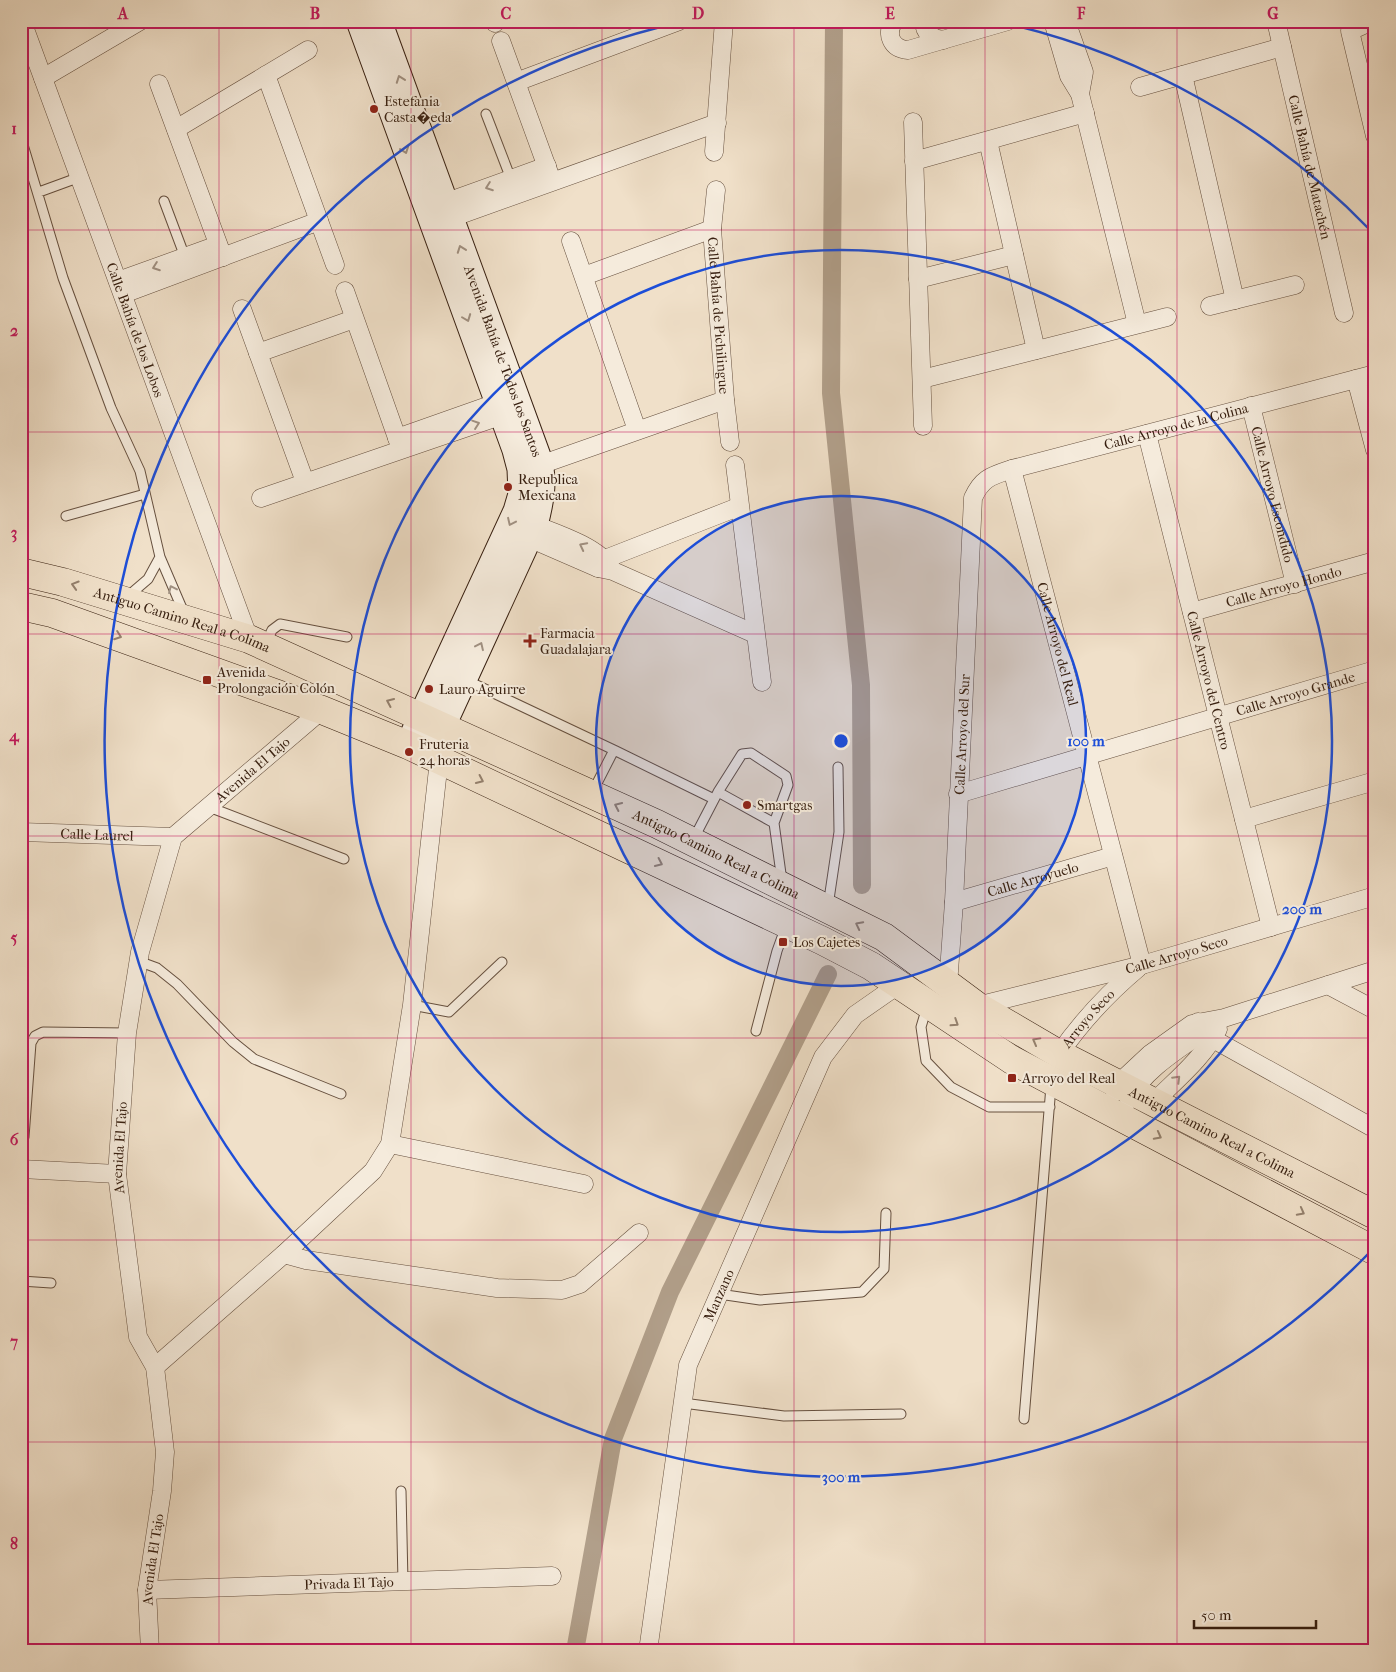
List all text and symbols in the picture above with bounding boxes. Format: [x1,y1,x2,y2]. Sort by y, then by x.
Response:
text: A [117,4,129,23]
text: B [310,4,320,23]
text: C [501,4,512,23]
text: D [692,4,704,23]
text: E [885,4,895,23]
text: F [1076,4,1086,23]
text: G [1267,4,1279,23]
one-way arrow [396,75,406,84]
place label: Estefania Casta�eda [384,93,452,126]
street label: Calle Bahía de Matachén [1285,93,1335,241]
marker: Estefania Casta�eda [368,103,380,115]
text: 1 [11,119,17,138]
one-way arrow [399,145,409,153]
one-way arrow [486,181,494,191]
street label: Calle Bahía de Pichilingue [704,236,733,395]
one-way arrow [457,245,467,253]
street label: Calle Bahía de los Lobos [103,260,168,400]
one-way arrow [152,261,161,271]
street label: Avenida Bahía de Todos los Santos [460,262,546,459]
one-way arrow [461,314,471,322]
text: 2 [10,321,18,340]
street label: Calle Arroyo de la Colina [1102,399,1251,453]
one-way arrow [471,420,480,430]
street label: Calle Arroyo Escondido [1248,424,1298,564]
place label: Republica Mexicana [518,471,579,504]
marker: Republica Mexicana [502,481,514,493]
one-way arrow [507,517,517,526]
text: 3 [11,523,17,543]
one-way arrow [579,542,588,553]
street label: Calle Arroyo Hondo [1224,562,1343,611]
street label: Calle Arroyo del Real [1034,580,1082,708]
one-way arrow [71,581,79,591]
street label: Antiguo Camino Real a Colima [91,583,273,656]
one-way arrow [168,585,179,594]
street label: Calle Arroyo del Centro [1183,609,1235,751]
place label: Farmacia Guadalajara [540,625,612,658]
one-way arrow [113,630,122,640]
marker: Farmacia Guadalajara [524,635,536,647]
one-way arrow [473,642,484,651]
place label: Avenida Prolongación Colón [216,664,335,697]
street label: Calle Arroyo Grande [1234,668,1357,719]
marker: Avenida Prolongación Colón [201,674,213,686]
street label: Calle Arroyo del Sur [951,674,973,795]
place label: Lauro Aguirre [439,681,525,698]
marker: Lauro Aguirre [423,683,435,695]
one-way arrow [386,698,395,709]
text: 4 [8,726,20,746]
centre of rings [832,732,850,750]
text: 100 m [1067,732,1105,750]
street label: Avenida El Tajo [211,733,293,807]
place label: Fruteria 24 horas [419,736,470,769]
marker: Fruteria 24 horas [403,746,415,758]
one-way arrow [475,773,484,784]
place label: Smartgas [757,797,813,814]
marker: Smartgas [741,799,753,811]
one-way arrow [614,801,623,812]
street label: Antiguo Camino Real a Colima [629,805,803,902]
street label: Calle Laurel [60,825,134,844]
one-way arrow [654,857,663,867]
street label: Calle Arroyuelo [985,858,1080,900]
text: 200 m [1282,900,1322,918]
one-way arrow [856,921,865,931]
text: 5 [11,928,18,947]
street label: Calle Arroyo Seco [1123,932,1230,977]
place label: Los Cajetes [793,934,860,951]
marker: Los Cajetes [777,936,789,948]
street label: Arroyo Seco [1057,985,1118,1052]
one-way arrow [950,1016,959,1026]
one-way arrow [1032,1037,1041,1047]
place label: Arroyo del Real [1021,1070,1116,1087]
marker: Arroyo del Real [1006,1072,1018,1084]
one-way arrow [1171,1076,1180,1085]
street label: Antiguo Camino Real a Colima [1125,1082,1299,1182]
street label: Avenida El Tajo [108,1101,131,1196]
text: 6 [10,1130,19,1149]
one-way arrow [1152,1130,1161,1140]
one-way arrow [1296,1206,1305,1216]
street label: Manzano [700,1266,737,1324]
text: 7 [9,1332,18,1351]
text: 300 m [822,1468,861,1486]
street label: Avenida El Tajo [138,1512,167,1607]
text: 8 [10,1534,18,1553]
street label: Privada El Tajo [304,1573,394,1593]
scale bar [1194,1597,1316,1629]
text: 50 m [1201,1606,1232,1624]

